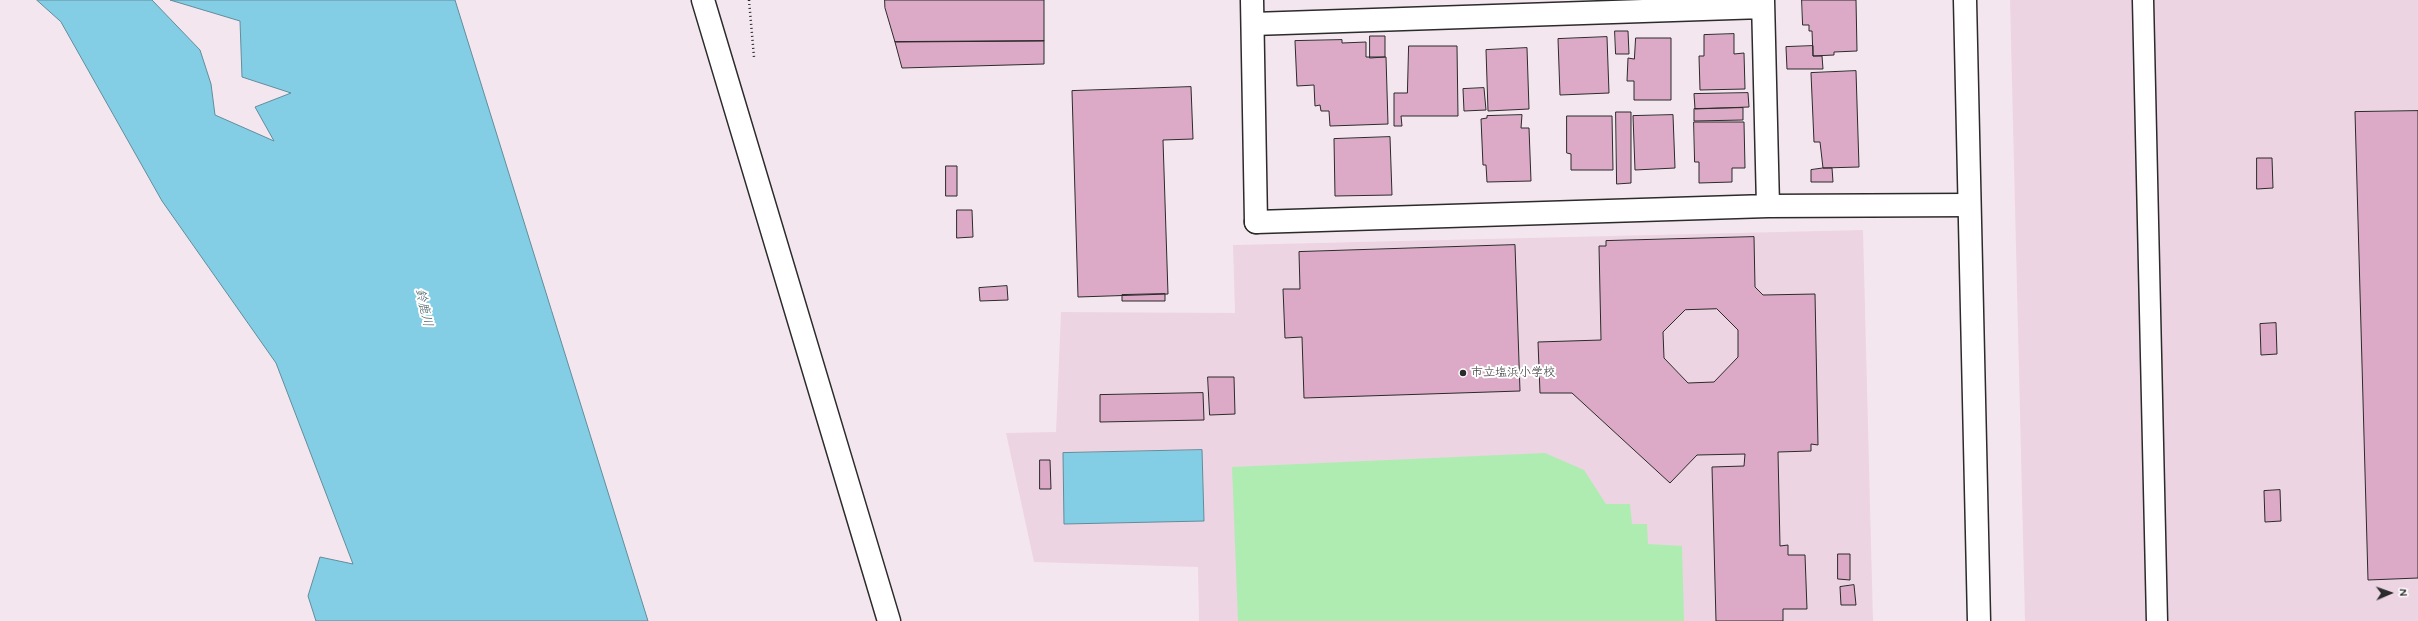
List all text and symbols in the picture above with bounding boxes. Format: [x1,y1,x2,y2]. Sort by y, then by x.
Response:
water label: 鈴鹿川 [411,287,435,329]
place label: 市立塩浜小学校 [1471,366,1555,380]
marker: 市立塩浜小学校 [1458,368,1468,378]
north arrow [2370,573,2410,613]
text: N [2395,589,2409,596]

